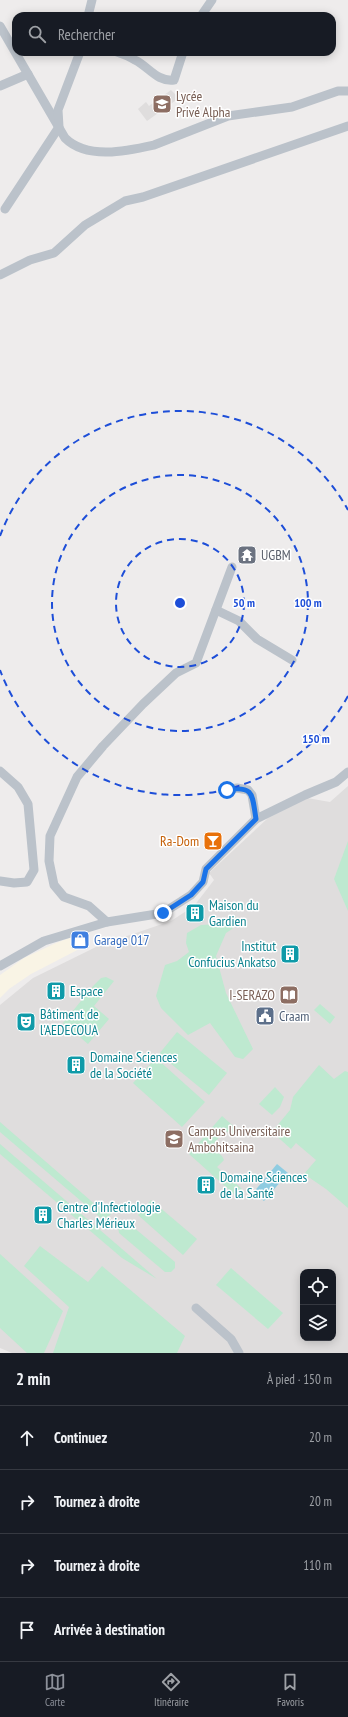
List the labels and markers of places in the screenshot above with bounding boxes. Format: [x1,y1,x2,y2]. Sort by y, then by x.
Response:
place label: Lycée Privé Alpha [176,87,230,121]
school or university icon: Lycée Privé Alpha [151,93,173,115]
temple icon: UGBM [236,544,258,566]
place label: UGBM [261,546,291,564]
centre of rings [173,596,187,610]
bar icon: Ra-Dom [202,830,224,852]
place label: Ra-Dom [160,832,199,850]
place label: Maison du Gardien [209,896,259,930]
building icon: Maison du Gardien [184,902,206,924]
shop icon: Garage 017 [69,929,91,951]
place label: Garage 017 [94,931,150,949]
place label: Institut Confucius Ankatso [188,937,276,971]
building icon: Institut Confucius Ankatso [279,943,301,965]
building icon: Espace [45,980,67,1002]
place label: Espace [70,982,103,1000]
library icon: I-SERAZO [278,984,300,1006]
place label: I-SERAZO [229,986,275,1004]
place label: Bâtiment de l'AEDECOUA [40,1005,99,1039]
public building icon: Craam [254,1005,276,1027]
place label: Craam [279,1007,309,1025]
theatre icon: Bâtiment de l'AEDECOUA [15,1011,37,1033]
place label: Domaine Sciences de la Société [90,1048,178,1082]
building icon: Domaine Sciences de la Société [65,1054,87,1076]
place label: Campus Universitaire Ambohitsaina [188,1122,290,1156]
school or university icon: Campus Universitaire Ambohitsaina [163,1128,185,1150]
place label: Domaine Sciences de la Santé [220,1168,308,1202]
building icon: Domaine Sciences de la Santé [195,1174,217,1196]
place label: Centre d'Infectiologie Charles Mérieux [57,1198,161,1232]
building icon: Centre d'Infectiologie Charles Mérieux [32,1204,54,1226]

